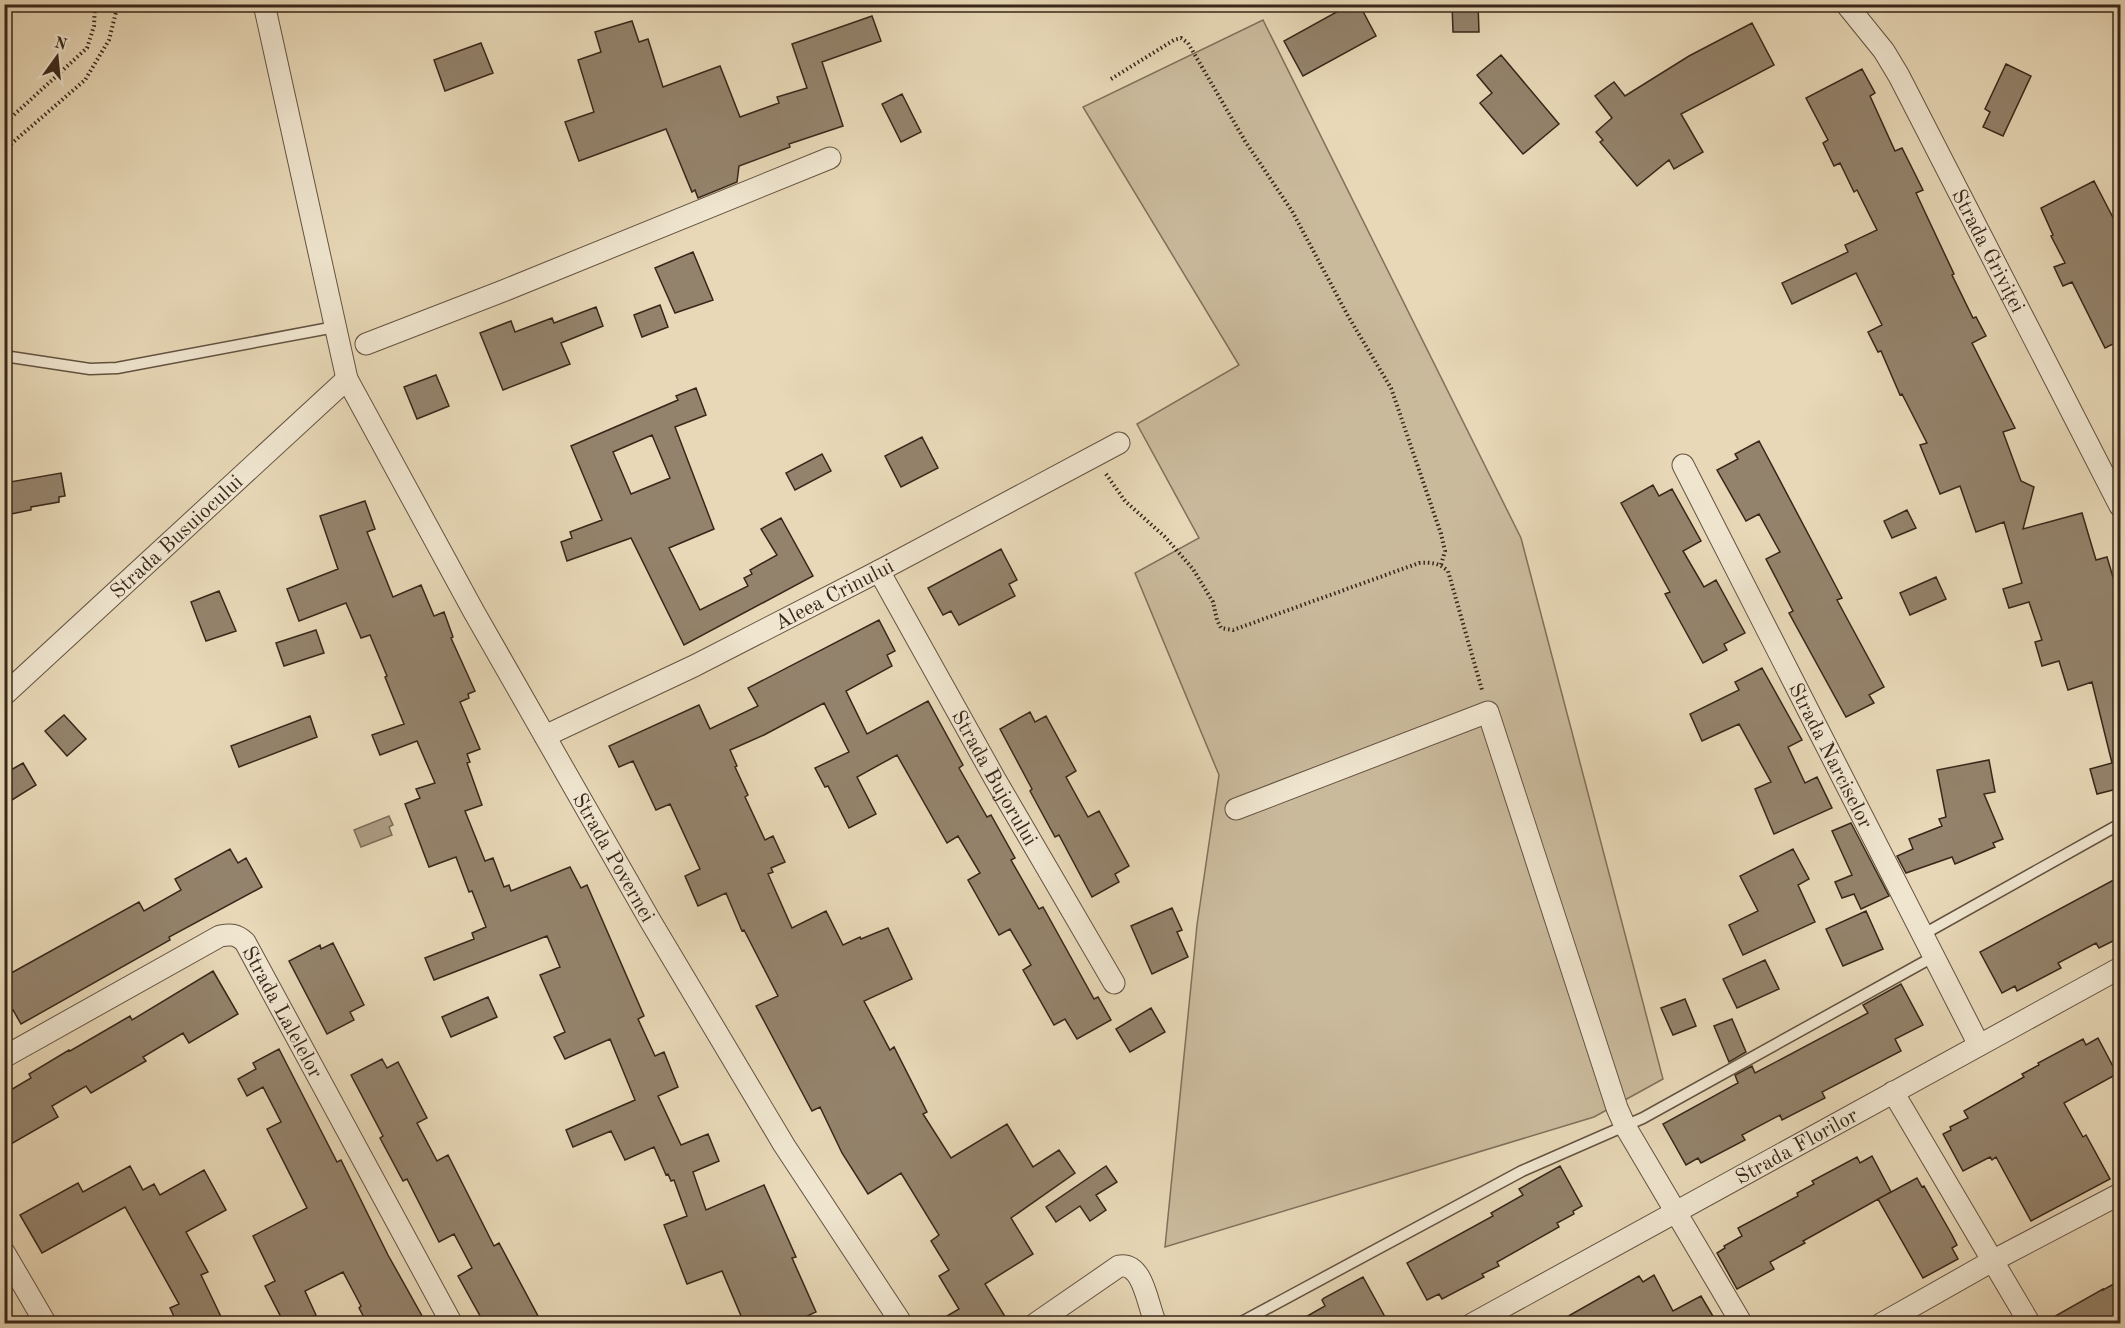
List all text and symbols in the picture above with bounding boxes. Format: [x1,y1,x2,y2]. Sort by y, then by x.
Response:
north arrow [27,27,87,87]
text: N [52,35,69,54]
street label: Strada Griviței [1947,186,2028,316]
street label: Strada Busuiocului [107,472,247,603]
street label: Aleea Crinului [772,556,898,635]
street label: Strada Narciselor [1784,680,1876,832]
street label: Strada Bujorului [947,707,1040,850]
street label: Strada Povernei [568,790,658,926]
street label: Strada Lalelelor [237,943,326,1082]
street label: Strada Florilor [1732,1105,1862,1189]

